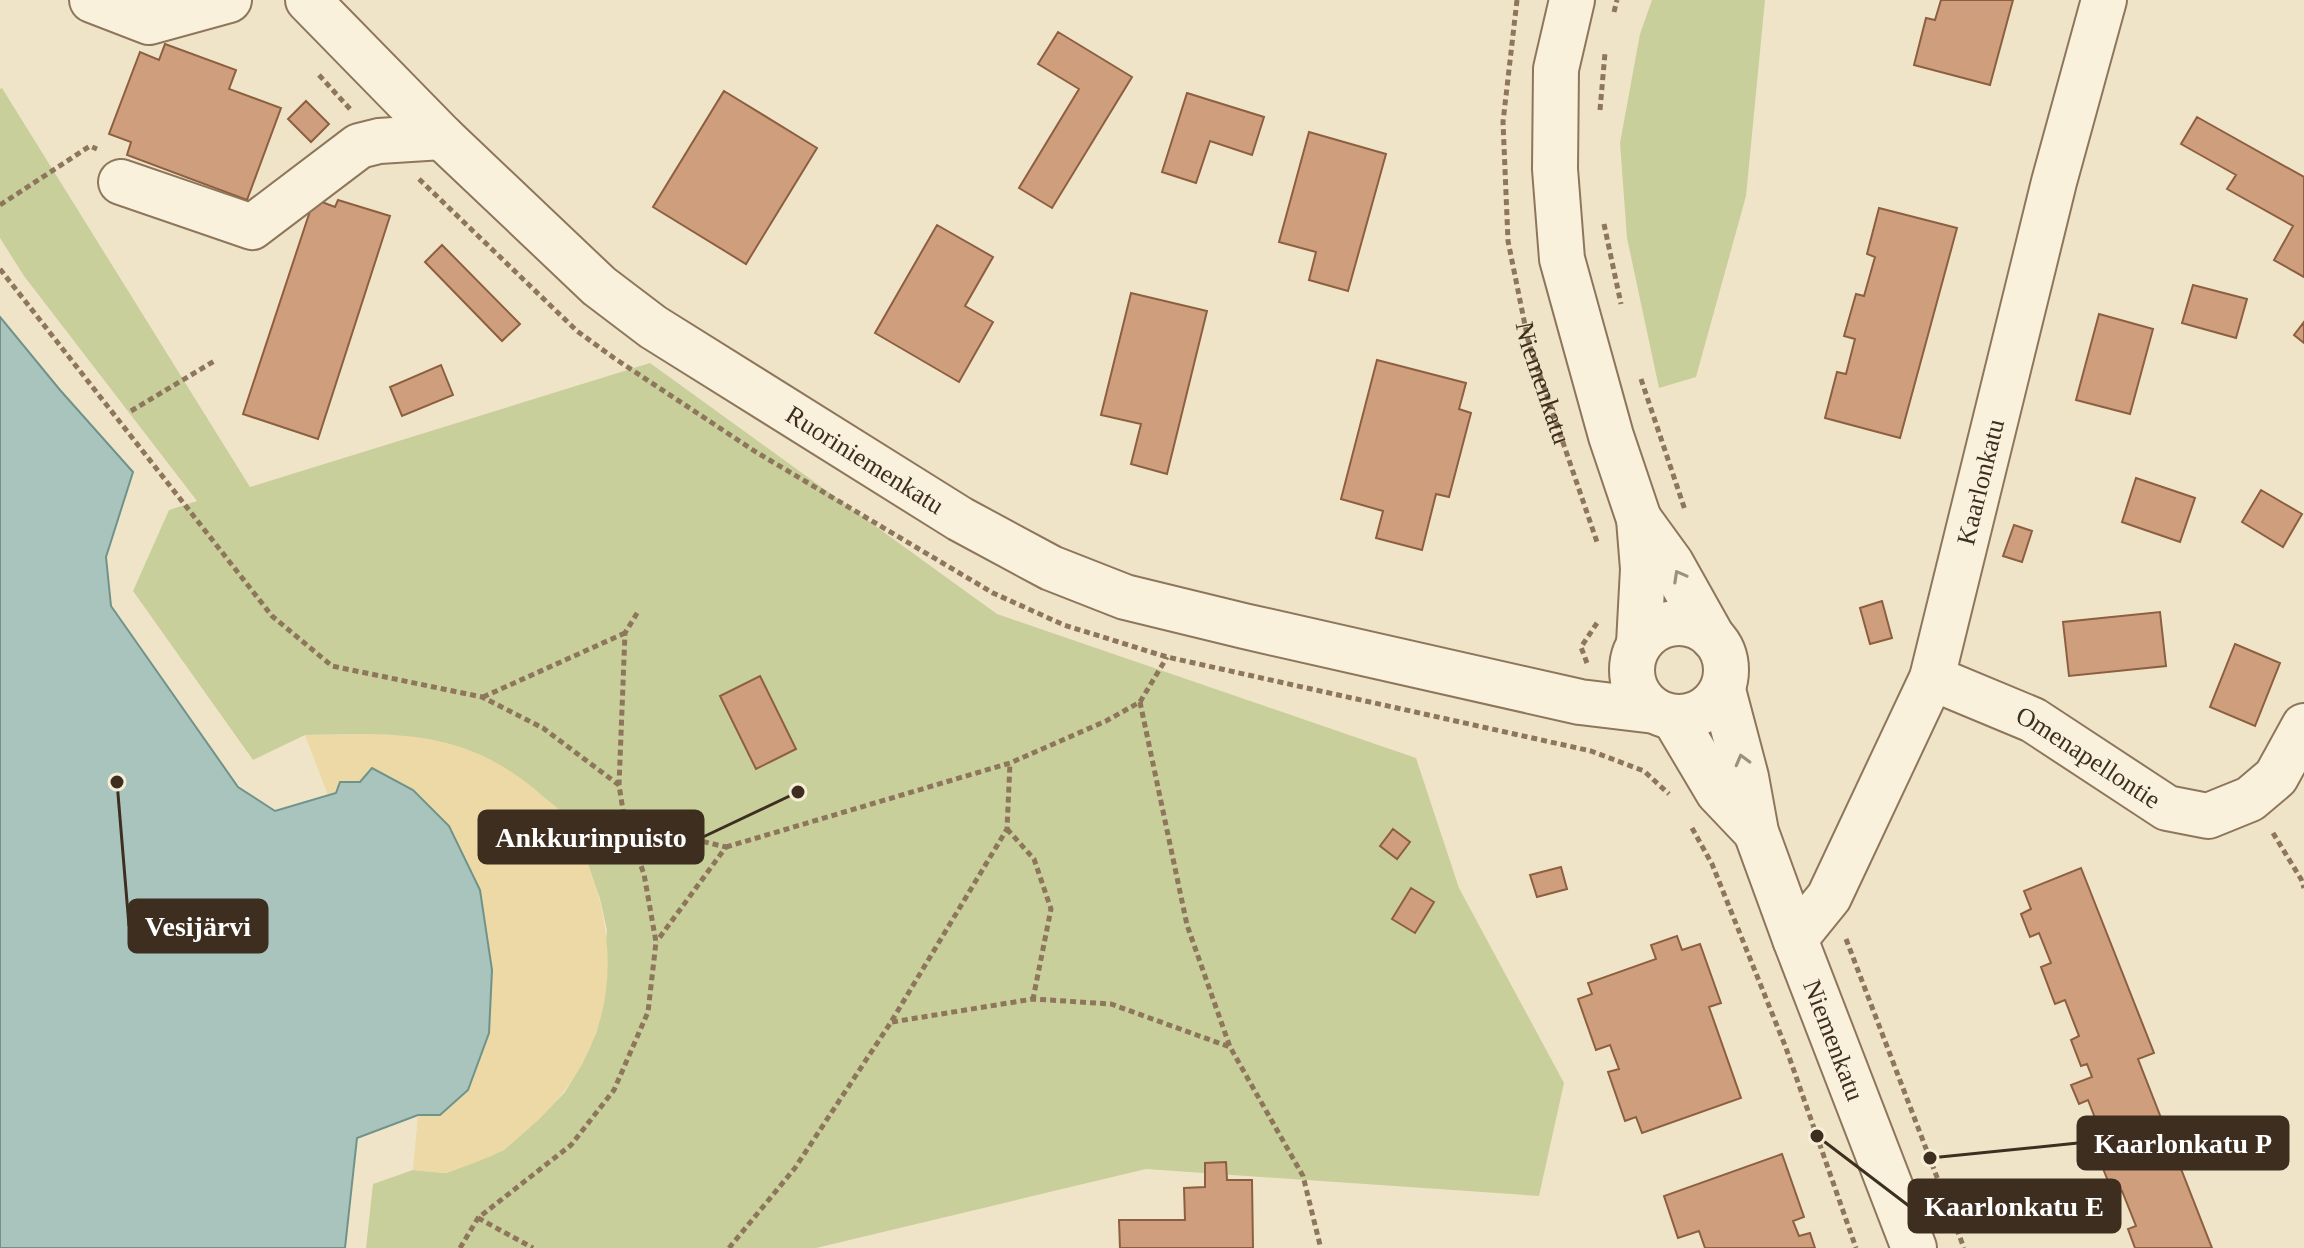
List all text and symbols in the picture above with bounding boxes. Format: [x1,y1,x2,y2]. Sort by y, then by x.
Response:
street label: Niemenkatu [1510,319,1577,448]
street label: Ruoriniemenkatu [781,399,949,520]
street label: Kaarlonkatu [1951,416,2010,548]
one-way arrow [1673,570,1689,585]
street label: Omenapellontie [2012,700,2166,814]
one-way arrow [1734,754,1751,768]
callout: Ankkurinpuisto [479,811,703,863]
text: Ankkurinpuisto [495,822,687,853]
callout: Vesijärvi [129,900,267,952]
text: Vesijärvi [145,911,251,942]
street label: Niemenkatu [1798,975,1870,1105]
callout: Kaarlonkatu P [2078,1117,2288,1169]
text: Kaarlonkatu P [2094,1128,2272,1159]
callout: Kaarlonkatu E [1909,1180,2120,1232]
text: Kaarlonkatu E [1924,1191,2104,1222]

